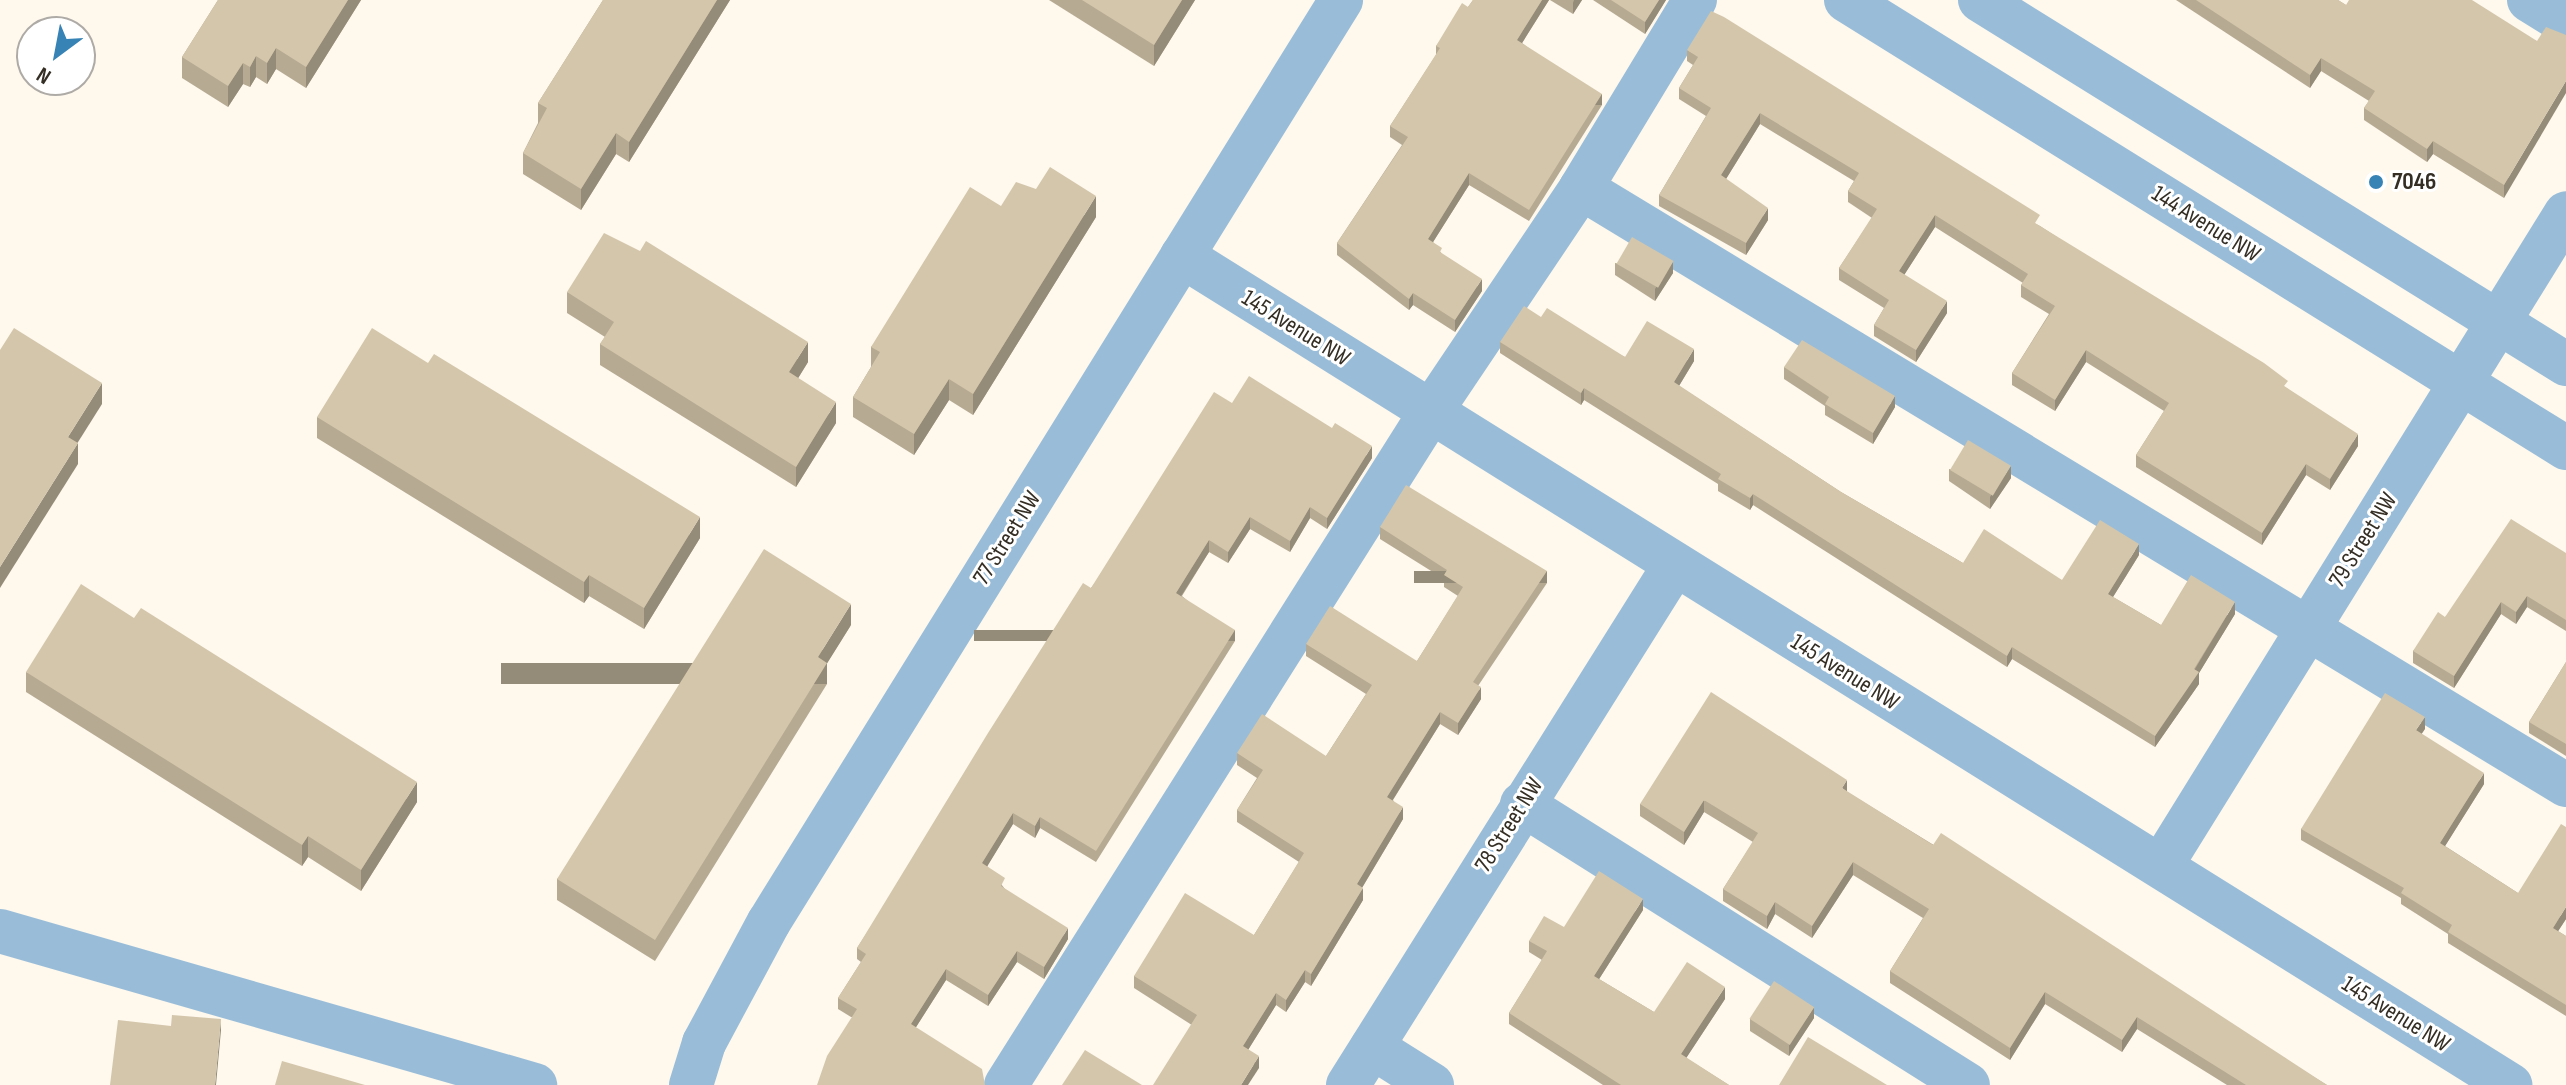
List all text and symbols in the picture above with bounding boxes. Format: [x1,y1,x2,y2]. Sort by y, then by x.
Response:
north arrow [16,16,96,96]
text: N [32,61,56,90]
place label: 7046 [2392,168,2436,196]
marker: 7046 [2367,173,2385,191]
street label: 144 Avenue NW [2146,179,2266,269]
street label: 145 Avenue NW [1237,283,1355,373]
street label: 77 Street NW [967,486,1047,590]
street label: 79 Street NW [2323,487,2403,593]
street label: 145 Avenue NW [1786,627,1904,717]
street label: 78 Street NW [1469,772,1549,878]
street label: 145 Avenue NW [2337,969,2455,1059]

